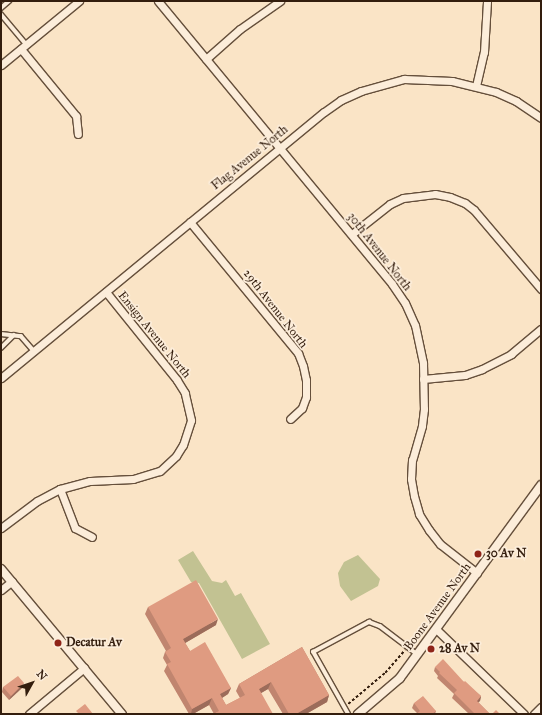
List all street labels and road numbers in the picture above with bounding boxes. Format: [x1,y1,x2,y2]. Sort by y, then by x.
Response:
street label: Flag Avenue North [209,123,291,193]
street label: 30th Avenue North [344,210,414,294]
street label: 29th Avenue North [240,267,310,351]
street label: Ensign Avenue North [115,289,193,381]
street label: Boone Avenue North [401,561,475,653]

